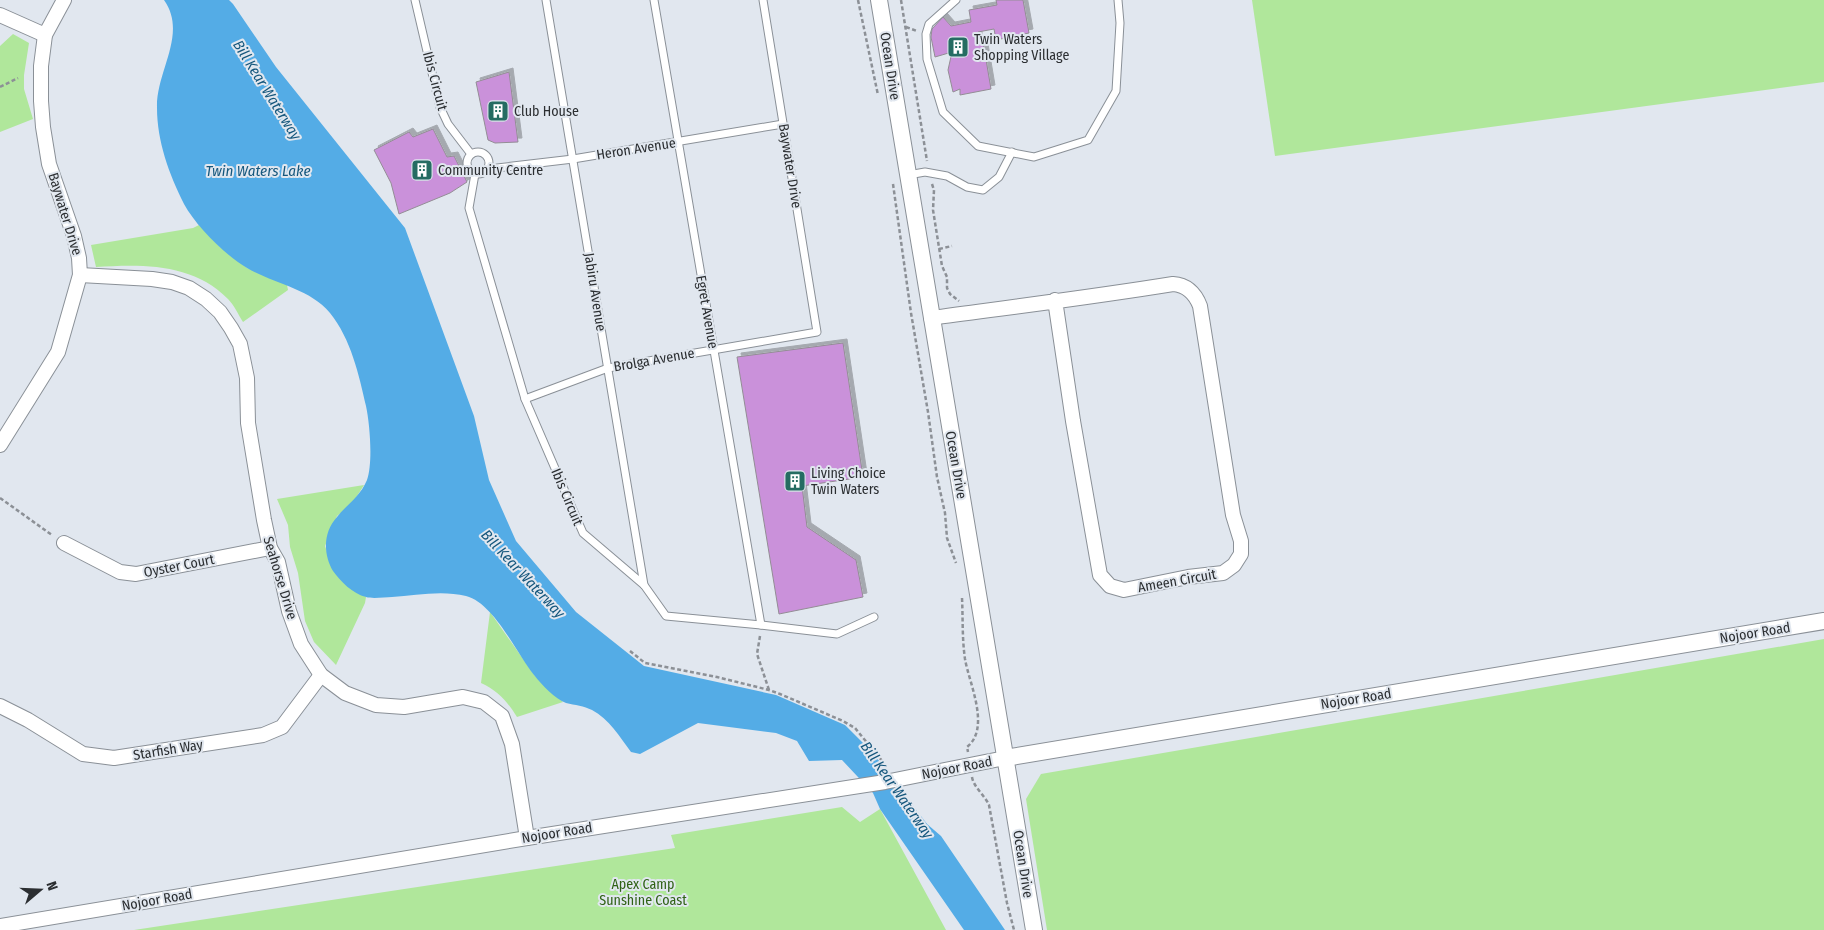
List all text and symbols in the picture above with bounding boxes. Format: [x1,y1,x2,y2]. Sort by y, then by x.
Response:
street label: Ocean Drive [876,31,904,101]
place label: Twin Waters Shopping Village [974,31,1069,64]
building icon: Twin Waters Shopping Village [946,35,970,59]
water label: Bill Kear Waterway [229,37,306,144]
street label: Ibis Circuit [419,50,451,113]
building icon: Club House [486,99,510,123]
place label: Club House [514,103,579,120]
street label: Baywater Drive [775,122,805,210]
street label: Heron Avenue [595,134,677,164]
building icon: Community Centre [410,158,434,182]
water label: Twin Waters Lake [205,162,311,180]
place label: Community Centre [438,162,543,179]
street label: Baywater Drive [44,171,86,257]
street label: Jabiru Avenue [580,252,610,333]
street label: Egret Avenue [692,274,722,350]
street label: Brolga Avenue [612,345,696,375]
street label: Ocean Drive [942,430,970,500]
place label: Living Choice Twin Waters [811,465,886,498]
street label: Ibis Circuit [547,466,587,528]
building icon: Living Choice Twin Waters [783,469,807,493]
water label: Bill Kear Waterway [477,526,569,623]
street label: Seahorse Drive [259,534,301,622]
street label: Oyster Court [142,551,216,581]
street label: Ameen Circuit [1137,566,1218,596]
street label: Nojoor Road [1718,619,1792,647]
street label: Nojoor Road [1319,685,1393,713]
street label: Starfish Way [132,736,205,764]
water label: Bill Kear Waterway [857,738,938,843]
street label: Nojoor Road [920,753,994,783]
street label: Nojoor Road [520,819,594,847]
street label: Ocean Drive [1009,829,1037,899]
north arrow [15,865,65,915]
park label: Apex Camp Sunshine Coast [599,876,687,909]
text: N [42,879,61,893]
street label: Nojoor Road [120,885,194,915]

